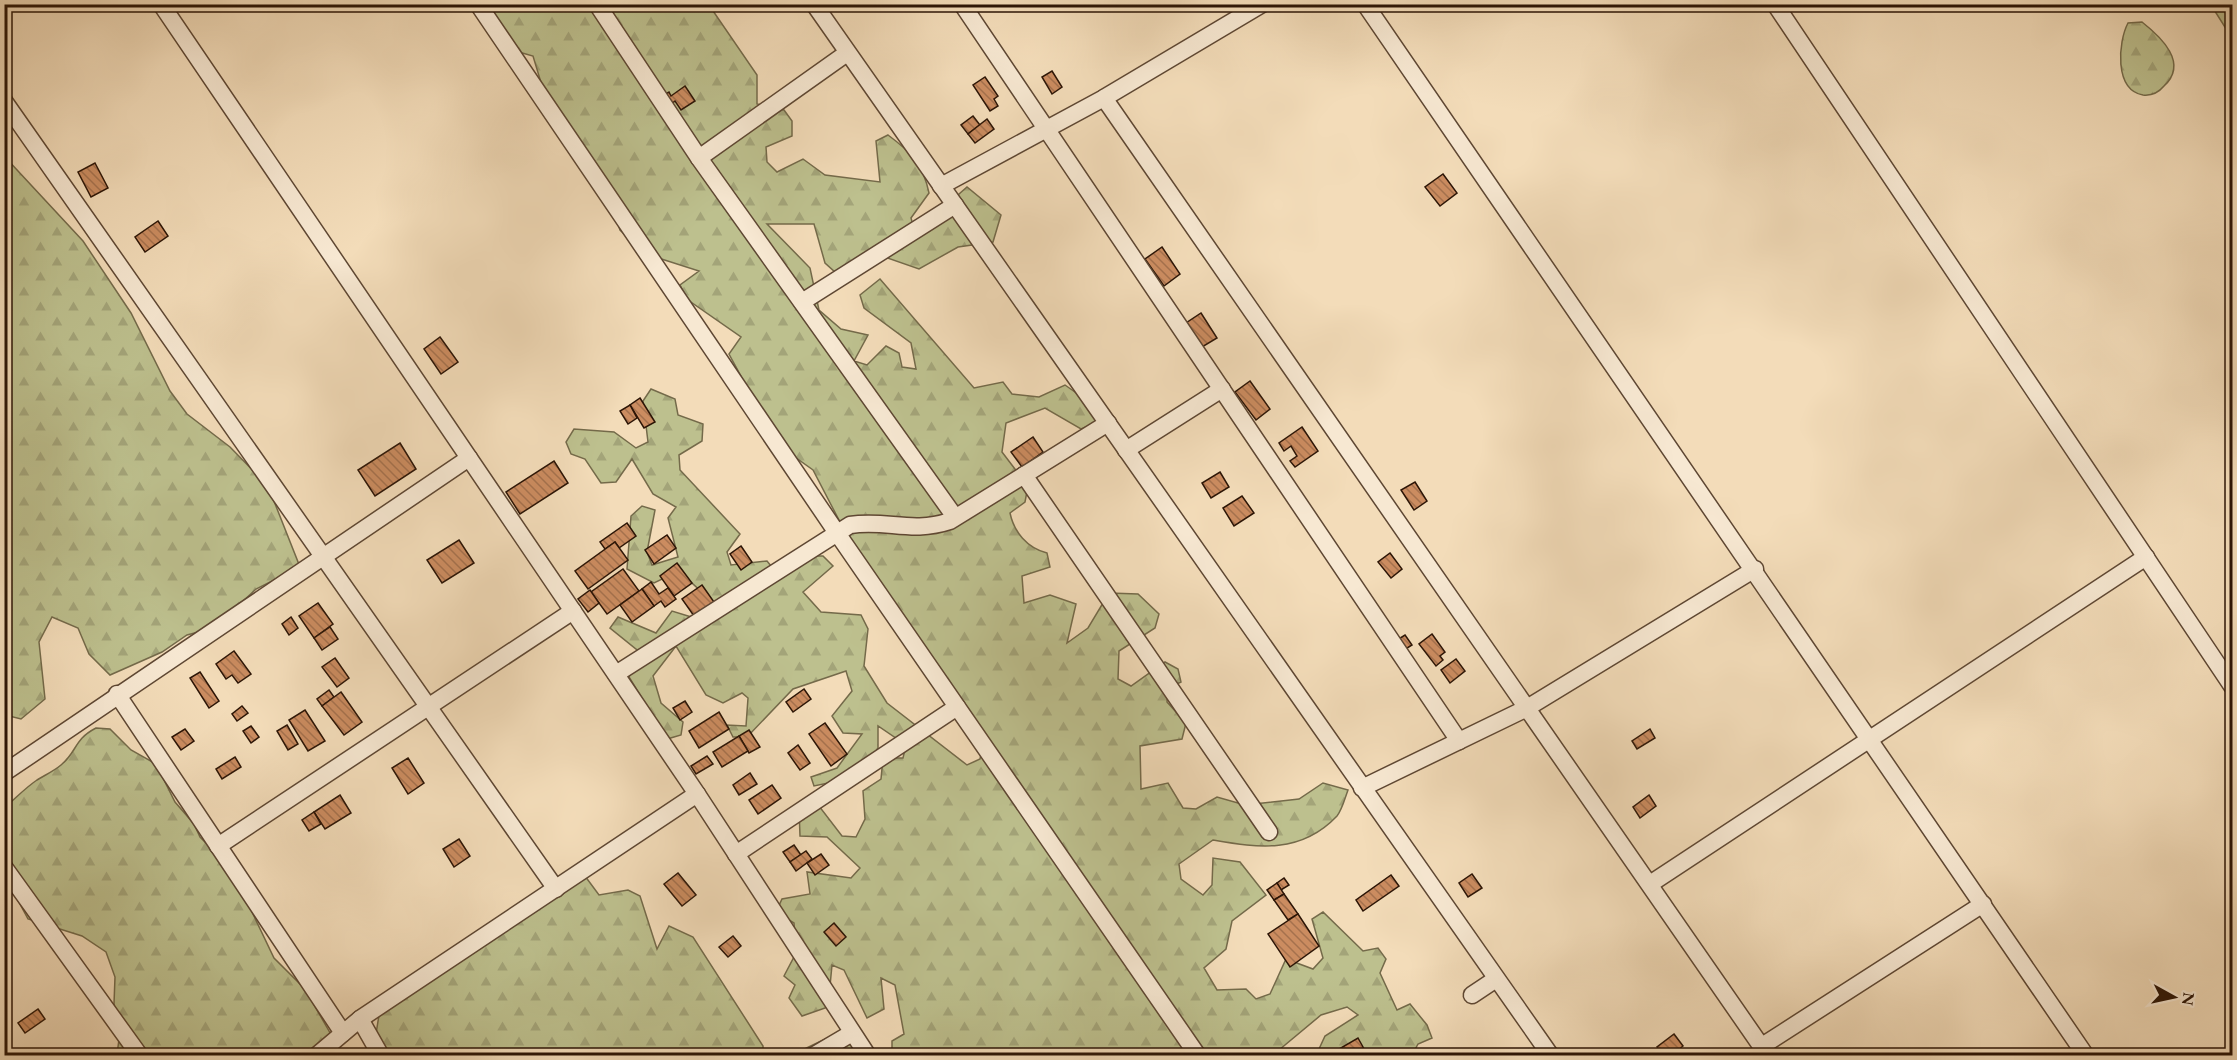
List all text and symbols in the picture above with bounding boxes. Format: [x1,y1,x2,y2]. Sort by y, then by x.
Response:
north arrow [2144,967,2204,1027]
text: N [2177,991,2200,1007]

